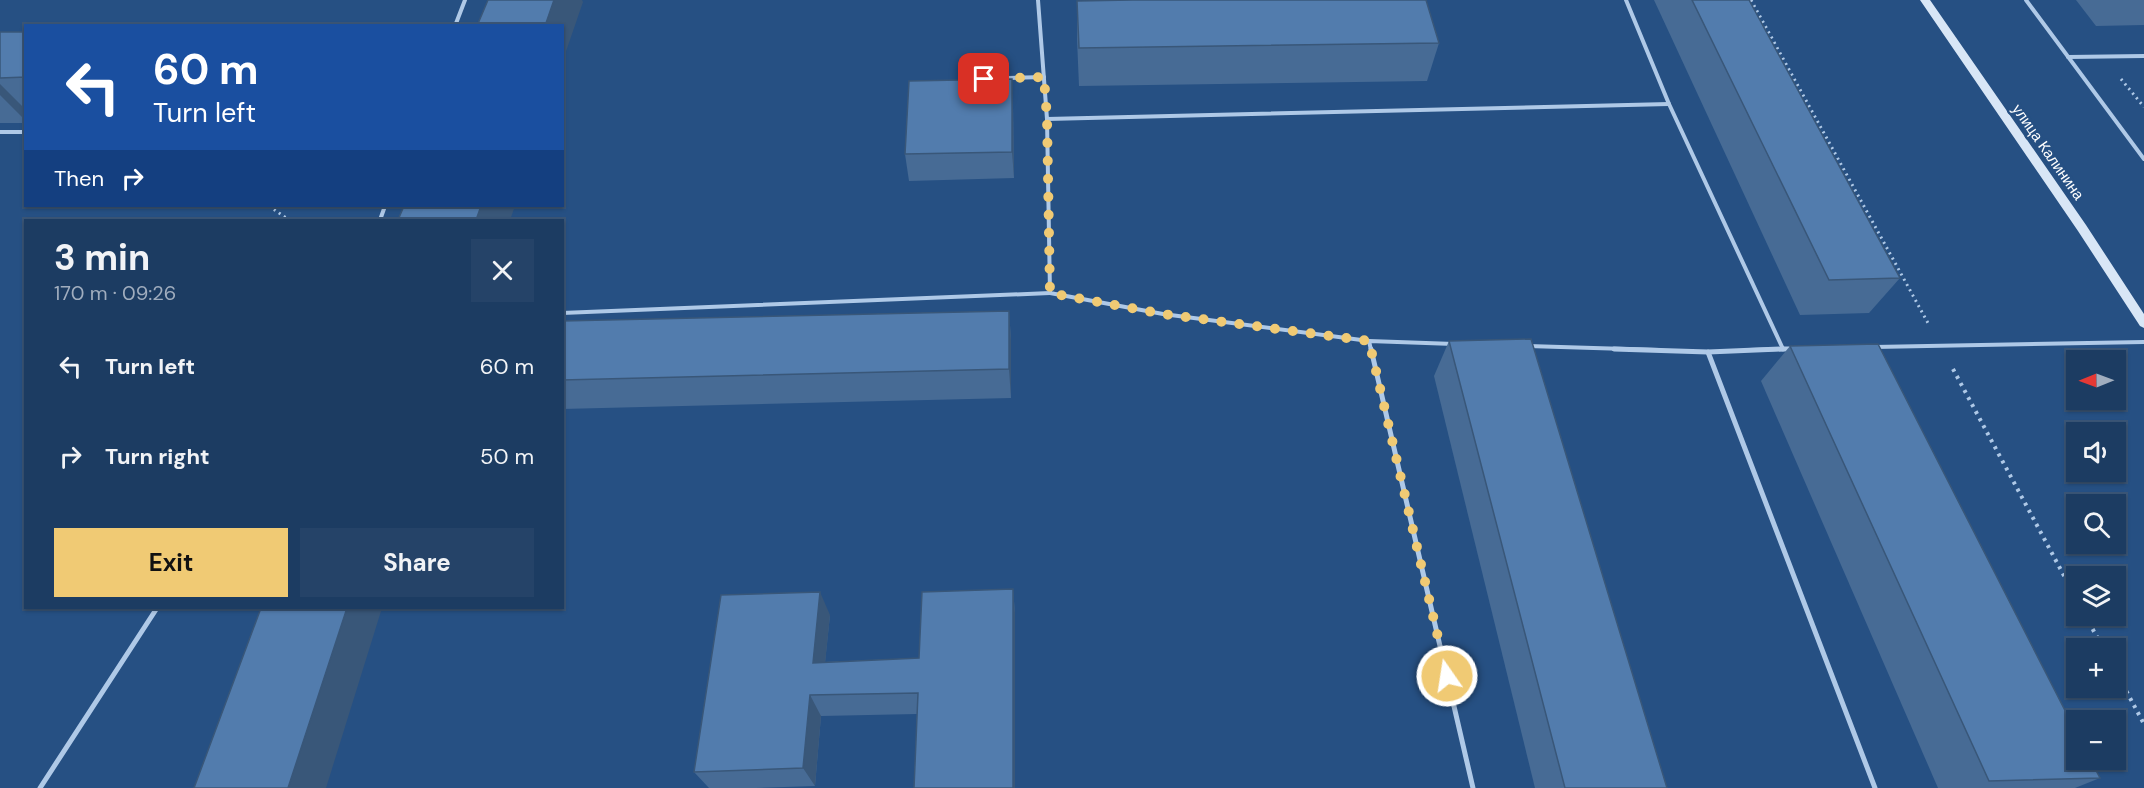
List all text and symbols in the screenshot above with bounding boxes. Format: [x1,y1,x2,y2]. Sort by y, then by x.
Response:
text: 60 m [153,42,259,97]
icon: left [54,48,132,126]
pin [958,53,1009,104]
icon: arrive [967,62,1000,95]
text: Turn left [153,95,256,130]
street label: улица Калинина [2007,100,2089,204]
icon: right [116,162,149,195]
text: Then [54,164,104,193]
text: 3 min [54,234,150,281]
button: close [471,239,534,302]
text: 170 m · 09:26 [54,280,176,306]
icon: left [54,350,87,383]
north arrow [2066,350,2126,410]
map controls [2066,350,2126,770]
text: Turn left [105,352,195,381]
text: 60 m [480,352,534,381]
button: sound [2066,422,2126,482]
icon: right [54,440,87,473]
text: Turn right [105,442,210,471]
text: 50 m [480,442,534,471]
button: search [2066,494,2126,554]
button: Exit [54,528,288,597]
button: Share [300,528,534,597]
button: layers [2066,566,2126,626]
button: + [2066,638,2126,698]
position arrow [1415,644,1479,708]
button: − [2066,710,2126,770]

